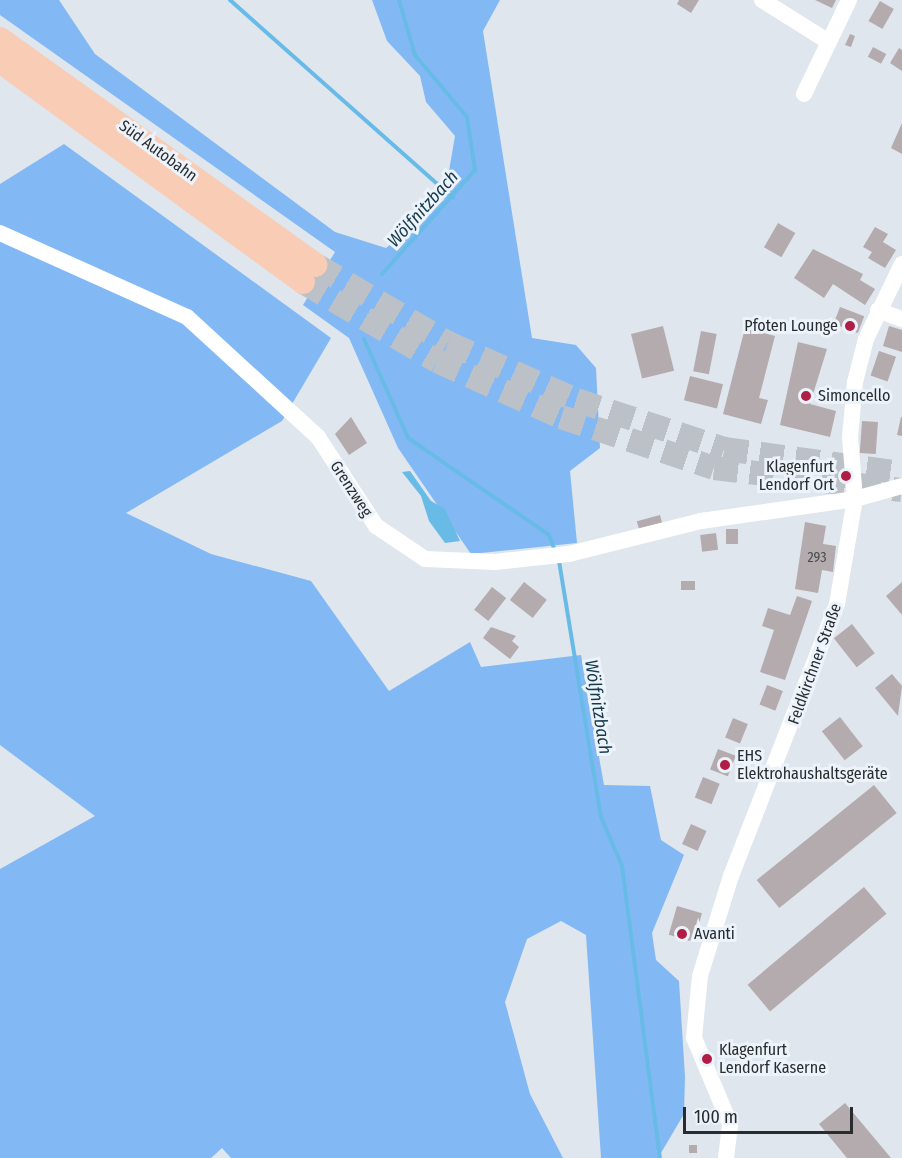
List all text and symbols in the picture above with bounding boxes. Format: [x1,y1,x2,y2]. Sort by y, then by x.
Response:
street label: Süd Autobahn [115,116,201,186]
water label: Wölfnitzbach [383,166,463,252]
place label: Pfoten Lounge [744,316,838,336]
marker: Pfoten Lounge [843,319,857,333]
place label: Simoncello [818,386,890,406]
marker: Simoncello [799,389,813,403]
street label: Grenzweg [326,457,376,521]
place label: Klagenfurt Lendorf Ort [759,457,834,495]
marker: Klagenfurt Lendorf Ort [839,469,853,483]
house number: 293 [808,550,826,566]
street label: Feldkirchner Straße [784,601,846,727]
water label: Wölfnitzbach [580,658,616,756]
place label: EHS Elektrohaushaltsgeräte [737,746,888,784]
marker: EHS Elektrohaushaltsgeräte [718,758,732,772]
place label: Avanti [694,924,735,944]
marker: Avanti [675,927,689,941]
place label: Klagenfurt Lendorf Kaserne [719,1040,826,1078]
marker: Klagenfurt Lendorf Kaserne [700,1052,714,1066]
scale bar [686,1095,856,1133]
text: 100 m [694,1106,738,1128]

